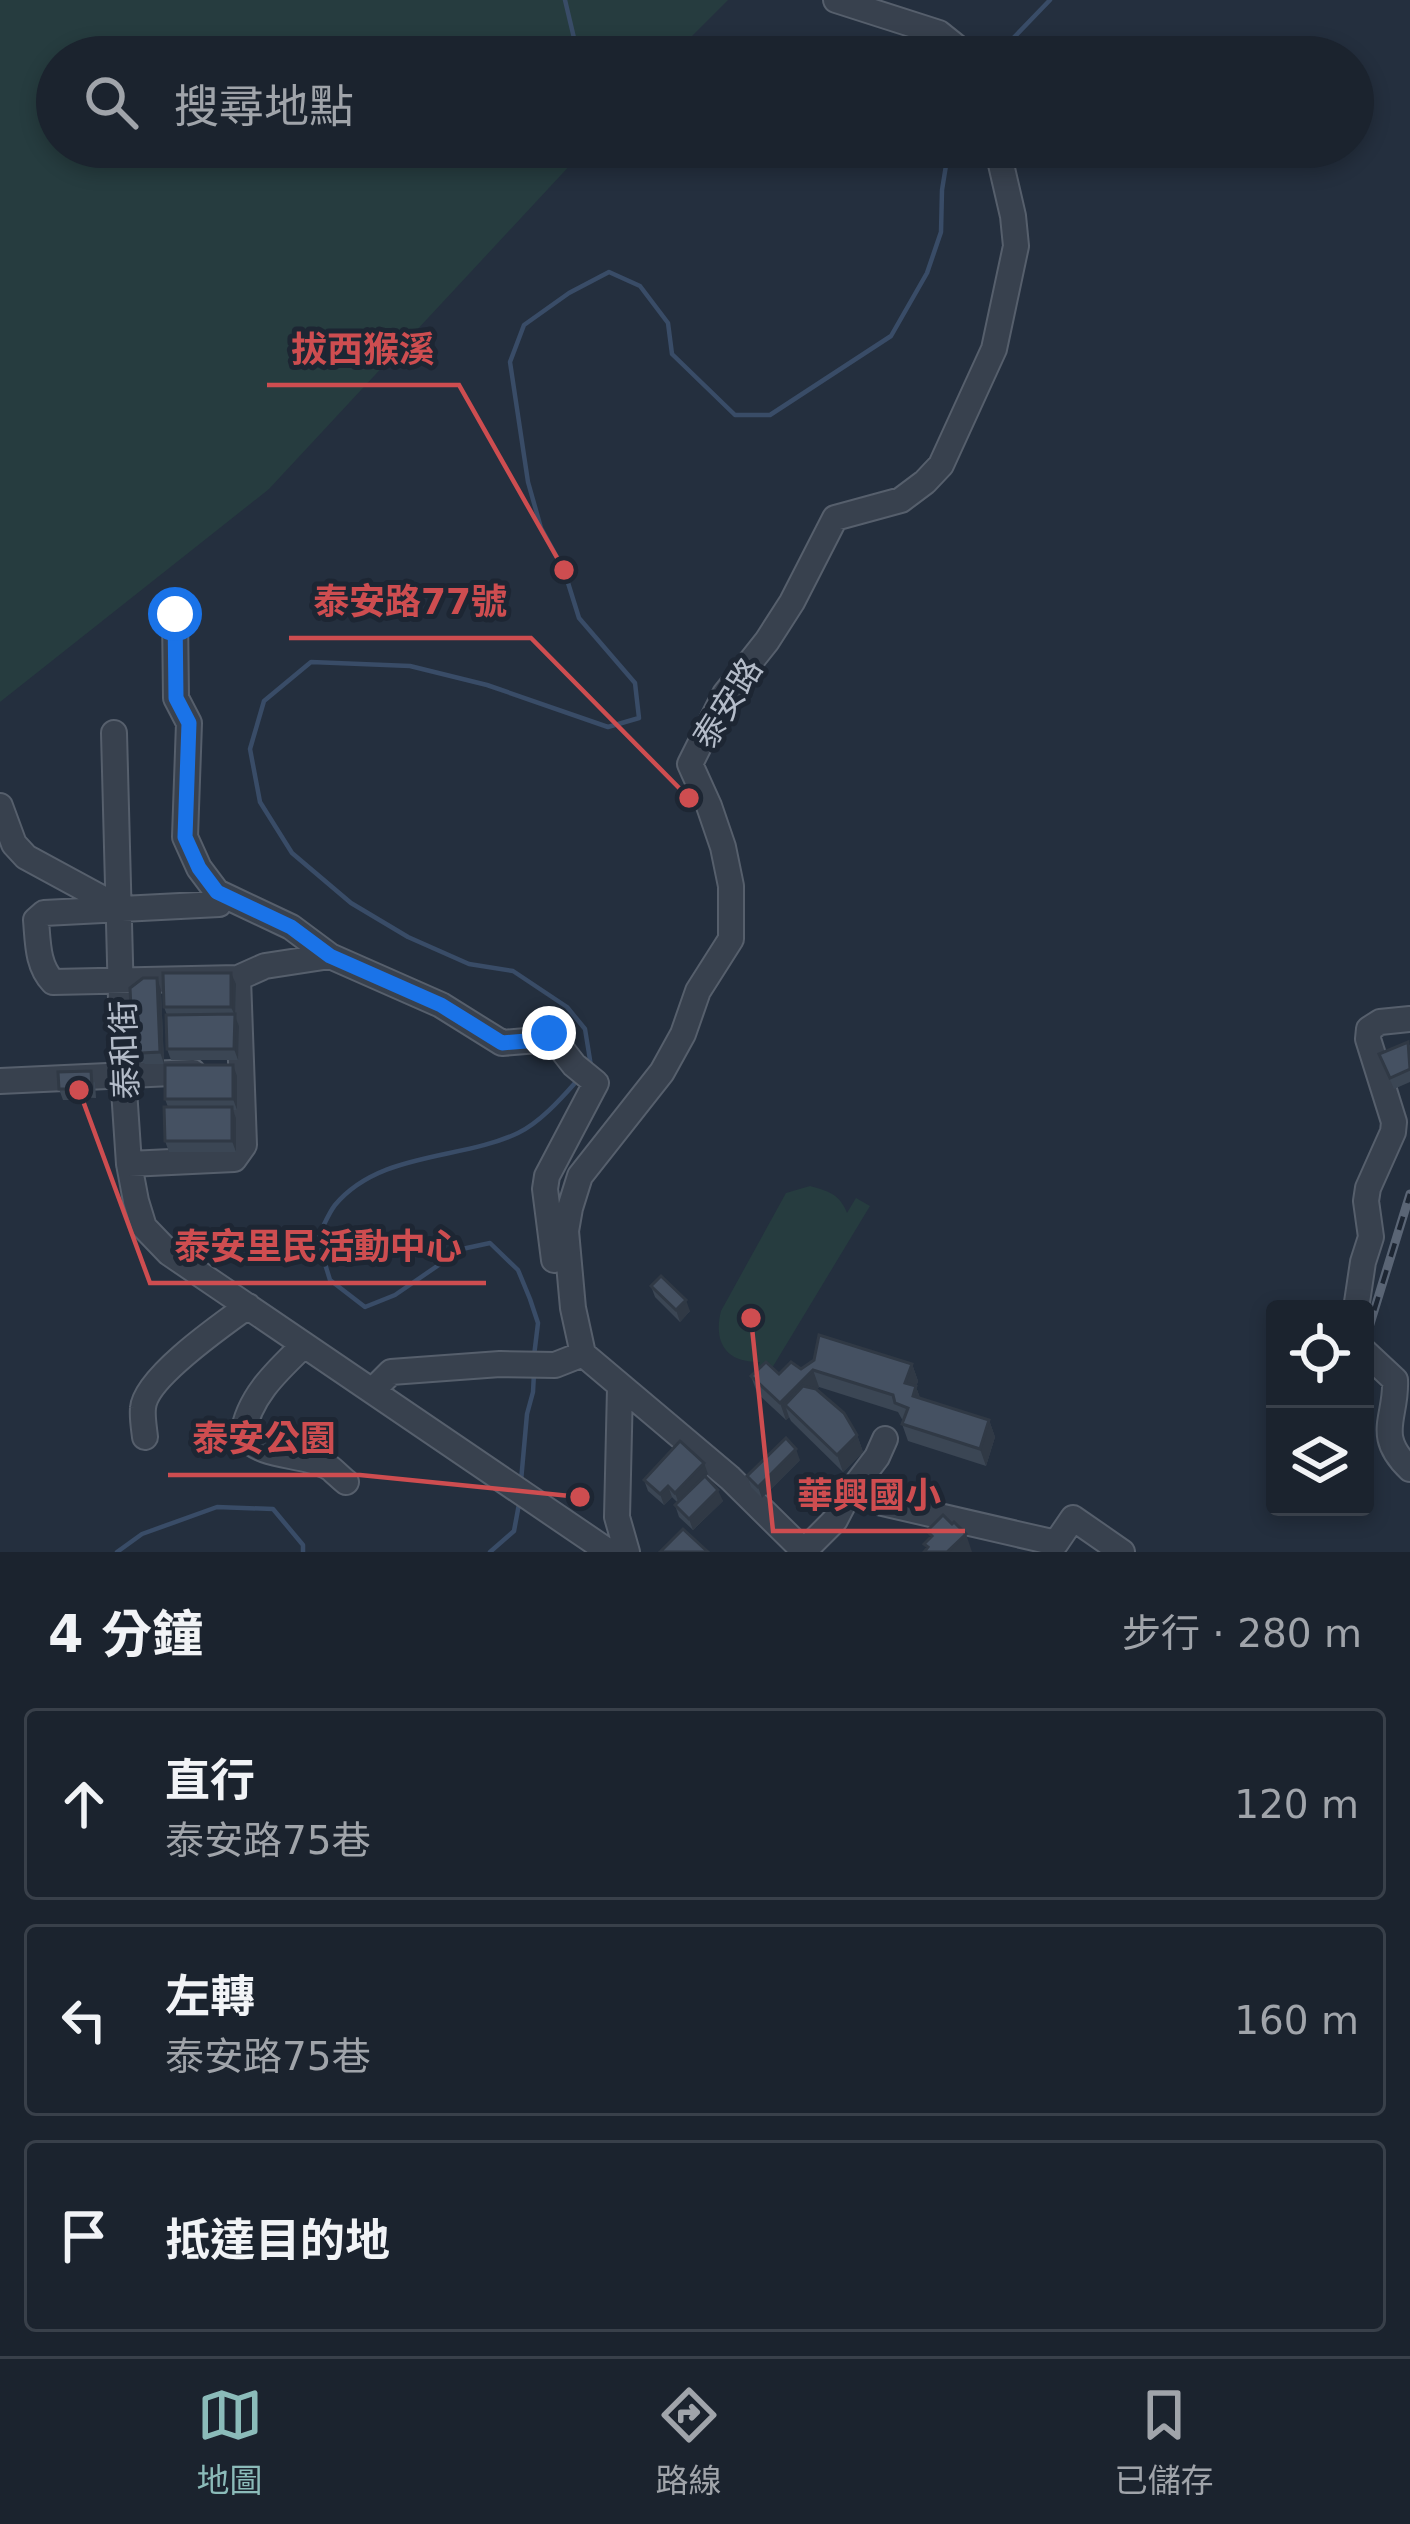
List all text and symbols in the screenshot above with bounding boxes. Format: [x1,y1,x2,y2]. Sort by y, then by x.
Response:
search box [36,36,1374,168]
icon: search [78,69,144,135]
text: 搜尋地點 [174,80,354,133]
callout: 拔西猴溪 [267,313,459,385]
text: 拔西猴溪 [291,329,435,370]
callout: 泰安路77號 [289,566,531,638]
text: 泰安路77號 [313,581,507,622]
route start [148,587,202,641]
street label: 泰安路 [685,651,770,756]
street label: 泰和街 [103,1000,146,1100]
route end [522,1006,576,1060]
callout: 泰安里民活動中心 [150,1211,486,1283]
text: 泰安里民活動中心 [174,1226,462,1267]
map controls [1266,1300,1374,1516]
button: locate [1266,1300,1374,1408]
callout: 泰安公園 [168,1403,360,1475]
button: layers [1266,1408,1374,1516]
text: 泰安公園 [192,1418,336,1459]
callout: 華興國小 [773,1459,965,1531]
text: 華興國小 [797,1475,941,1516]
text: 4 分鐘 [48,1605,203,1664]
text: 步行 · 280 m [1122,1611,1362,1656]
text: 直行 [165,1754,255,1807]
icon: ahead [51,1771,117,1837]
text: 120 m [1234,1782,1359,1827]
text: 泰安路75巷 [165,1818,371,1863]
text: 左轉 [165,1970,255,2023]
icon: left [51,1987,117,2053]
text: 160 m [1234,1998,1359,2043]
text: 泰安路75巷 [165,2034,371,2079]
icon: arrive [51,2203,117,2269]
text: 抵達目的地 [165,2214,390,2267]
tab: 地圖 [197,2382,263,2502]
tab: 路線 [656,2382,722,2502]
tab: 已儲存 [1115,2382,1214,2502]

